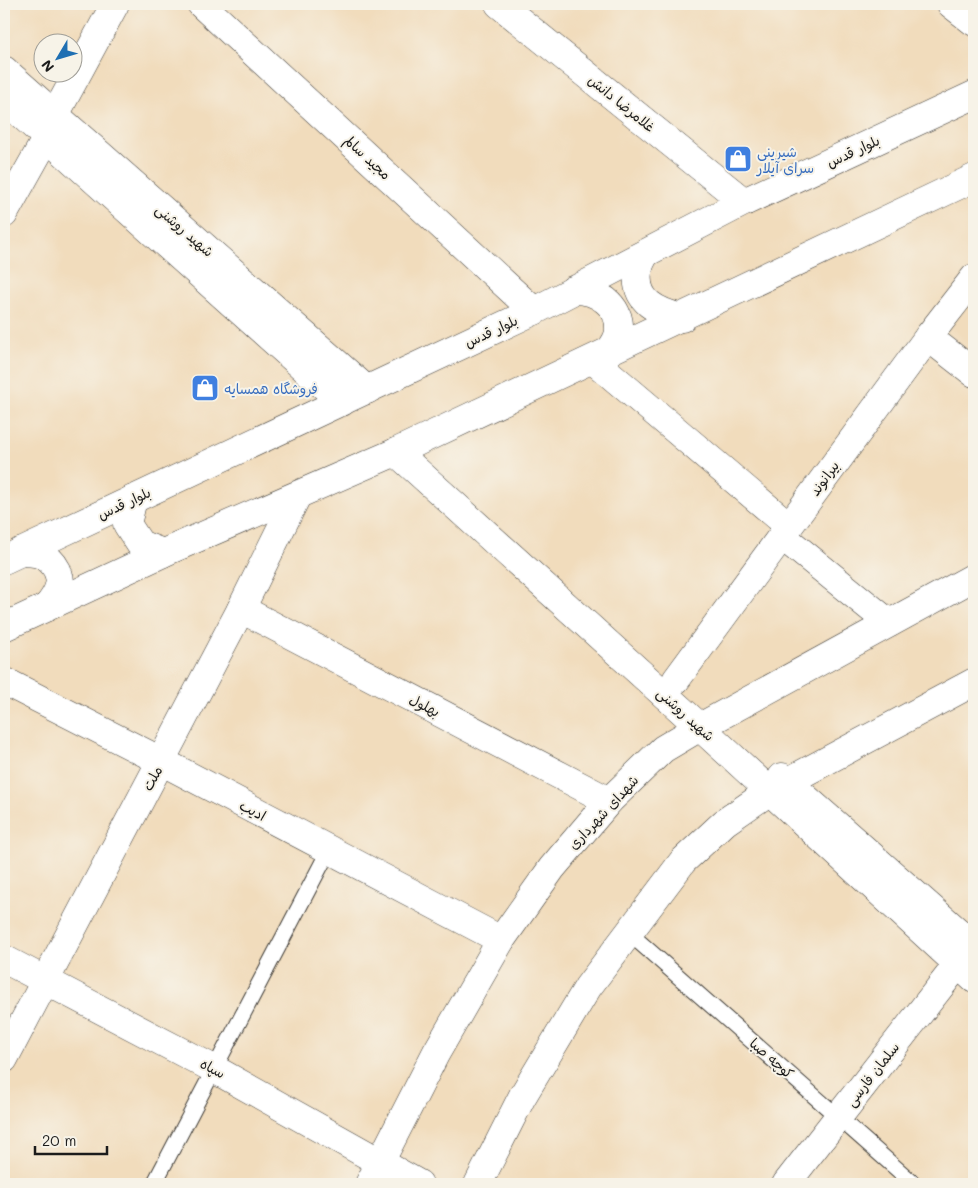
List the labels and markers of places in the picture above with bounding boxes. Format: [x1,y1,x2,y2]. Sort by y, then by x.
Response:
place label: شیرینی سرای آیلار [756,142,814,177]
shop icon: شیرینی سرای آیلار [723,144,753,174]
shop icon: فروشگاه همسایه [190,373,220,403]
place label: فروشگاه همسایه [224,379,318,398]

